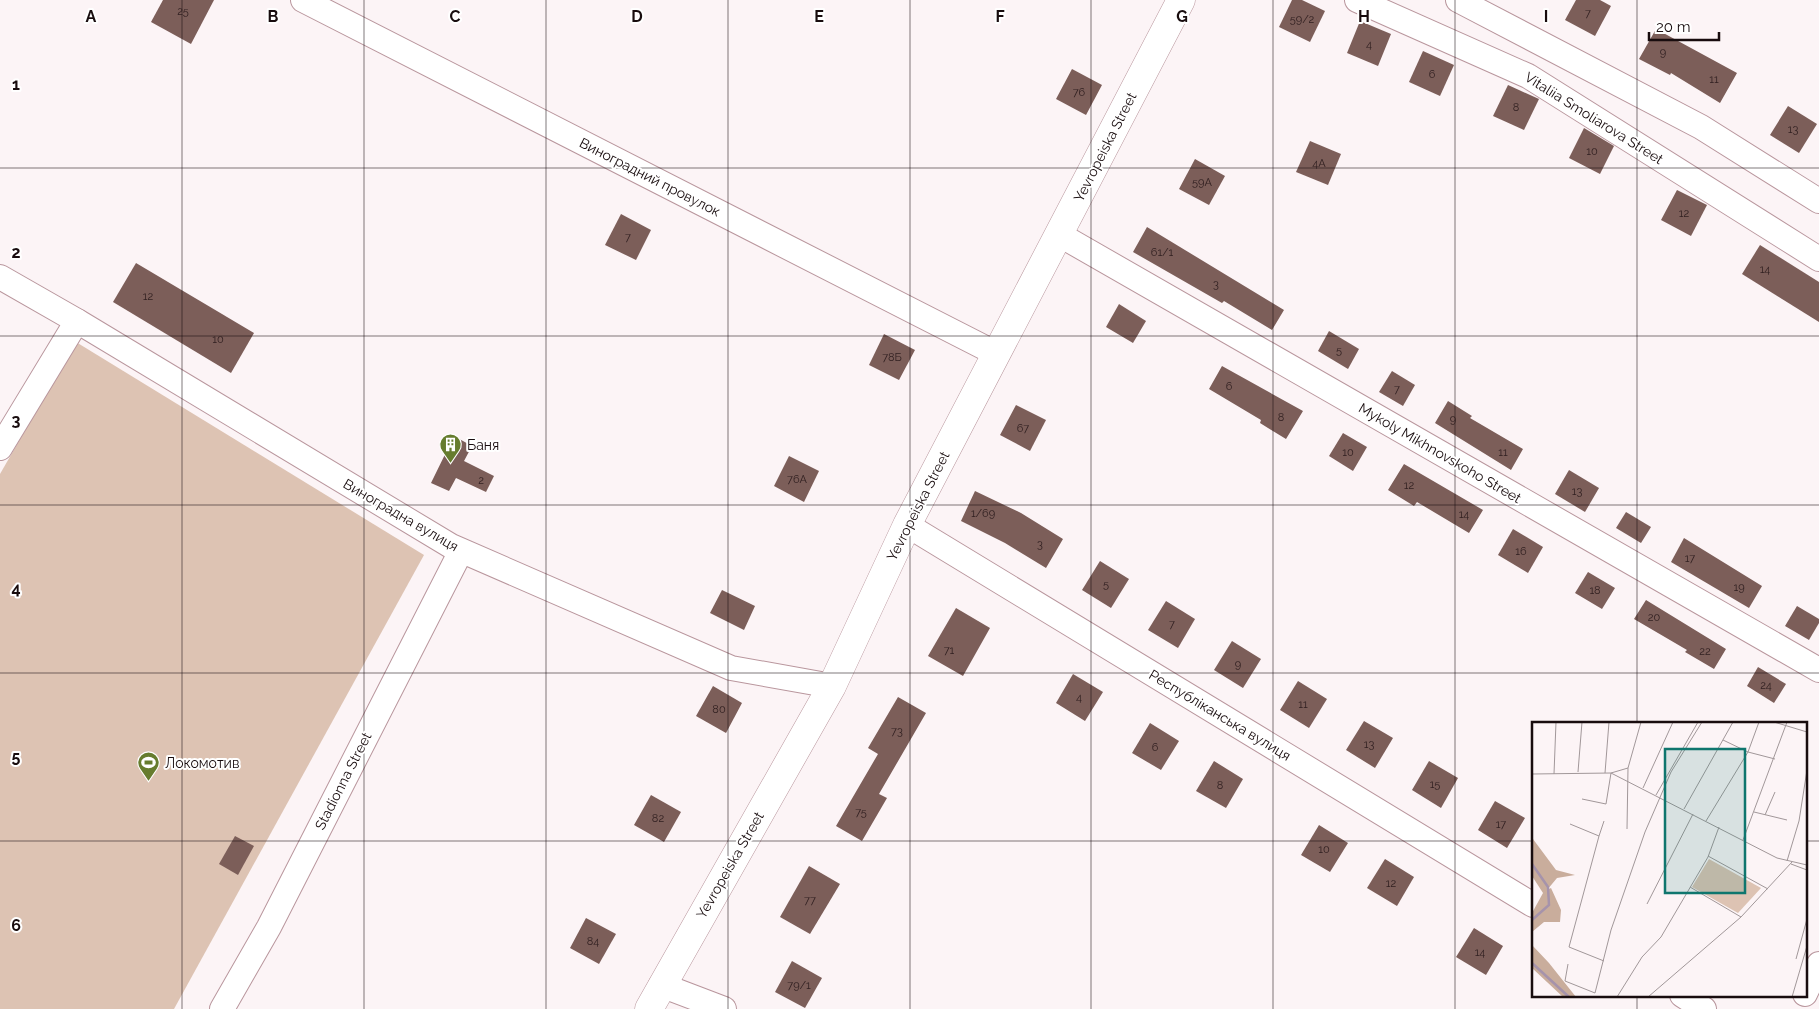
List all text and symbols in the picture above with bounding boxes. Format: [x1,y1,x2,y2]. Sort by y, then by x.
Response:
house number: 25 [177,5,189,18]
text: A [86,7,97,26]
text: B [268,7,279,26]
text: C [450,7,461,26]
text: D [631,7,643,26]
text: E [814,7,824,26]
text: F [995,7,1005,26]
text: G [1176,7,1188,26]
text: H [1358,7,1370,26]
text: I [1544,7,1548,26]
house number: 7 [1585,7,1591,20]
scale bar [1649,10,1719,42]
house number: 59/2 [1290,13,1315,26]
text: 20 m [1656,18,1691,36]
house number: 4 [1366,38,1372,51]
house number: 9 [1660,46,1666,59]
house number: 6 [1429,68,1436,81]
street label: Vitaliia Smoliarova Street [1522,69,1666,167]
house number: 11 [1709,73,1719,86]
text: 1 [12,75,20,94]
house number: 76 [1073,86,1086,99]
street label: Yevropeiska Street [1071,89,1140,204]
house number: 8 [1513,101,1519,114]
house number: 13 [1788,123,1798,136]
street label: Виноградний провулок [577,134,723,220]
house number: 10 [1586,145,1598,158]
house number: 4А [1312,157,1326,170]
house number: 59А [1192,176,1212,189]
house number: 12 [1679,207,1689,220]
house number: 7 [625,231,631,244]
text: 2 [11,243,21,262]
house number: 61/1 [1151,246,1174,259]
house number: 14 [1760,263,1770,276]
house number: 3 [1213,278,1219,291]
house number: 12 [143,290,153,303]
house number: 10 [212,333,224,346]
house number: 5 [1336,344,1342,357]
house number: 78Б [882,351,902,364]
house number: 6 [1226,380,1233,393]
house number: 7 [1394,383,1400,396]
street label: Mykoly Mikhnovskoho Street [1356,400,1524,506]
text: 3 [12,411,21,430]
house number: 8 [1278,411,1284,424]
house number: 9 [1450,413,1456,426]
house number: 67 [1017,422,1029,435]
building icon: Баня [439,433,463,464]
place label: Баня [467,437,499,453]
house number: 10 [1342,446,1354,459]
house number: 11 [1498,446,1508,459]
street label: Yevropeiska Street [884,448,953,563]
house number: 76А [787,473,807,486]
house number: 2 [478,474,484,487]
street label: Виноградна вулиця [341,476,461,554]
house number: 12 [1404,479,1414,492]
house number: 13 [1572,485,1582,498]
house number: 1/69 [971,507,995,520]
house number: 14 [1459,508,1469,521]
house number: 3 [1037,538,1043,551]
house number: 16 [1515,545,1527,558]
house number: 17 [1685,552,1695,565]
house number: 5 [1103,578,1109,591]
text: 4 [11,579,21,598]
house number: 19 [1733,581,1745,594]
house number: 18 [1589,584,1601,597]
house number: 20 [1648,611,1660,624]
house number: 7 [1169,618,1175,631]
house number: 71 [944,644,955,657]
house number: 22 [1699,645,1711,658]
house number: 9 [1235,658,1241,671]
street label: Республіканська вулиця [1146,666,1294,764]
house number: 24 [1760,679,1772,692]
house number: 4 [1076,691,1082,704]
house number: 11 [1298,698,1308,711]
house number: 80 [712,703,726,716]
inset map [1532,722,1806,996]
house number: 73 [891,725,903,738]
street label: Stadionna Street [312,729,375,832]
house number: 13 [1364,738,1374,751]
house number: 6 [1152,741,1159,754]
text: 5 [12,747,21,766]
sports icon: Локомотив [137,751,161,782]
place label: Локомотив [165,755,239,771]
house number: 15 [1430,778,1440,791]
house number: 8 [1217,779,1223,792]
house number: 75 [855,806,867,819]
street label: Yevropeiska Street [693,809,767,921]
house number: 82 [652,812,664,825]
house number: 17 [1496,818,1506,831]
house number: 10 [1318,843,1330,856]
house number: 12 [1386,877,1396,890]
house number: 77 [804,894,816,907]
text: 6 [11,916,21,935]
house number: 84 [587,935,599,948]
house number: 14 [1475,946,1485,959]
house number: 79/1 [787,979,811,992]

